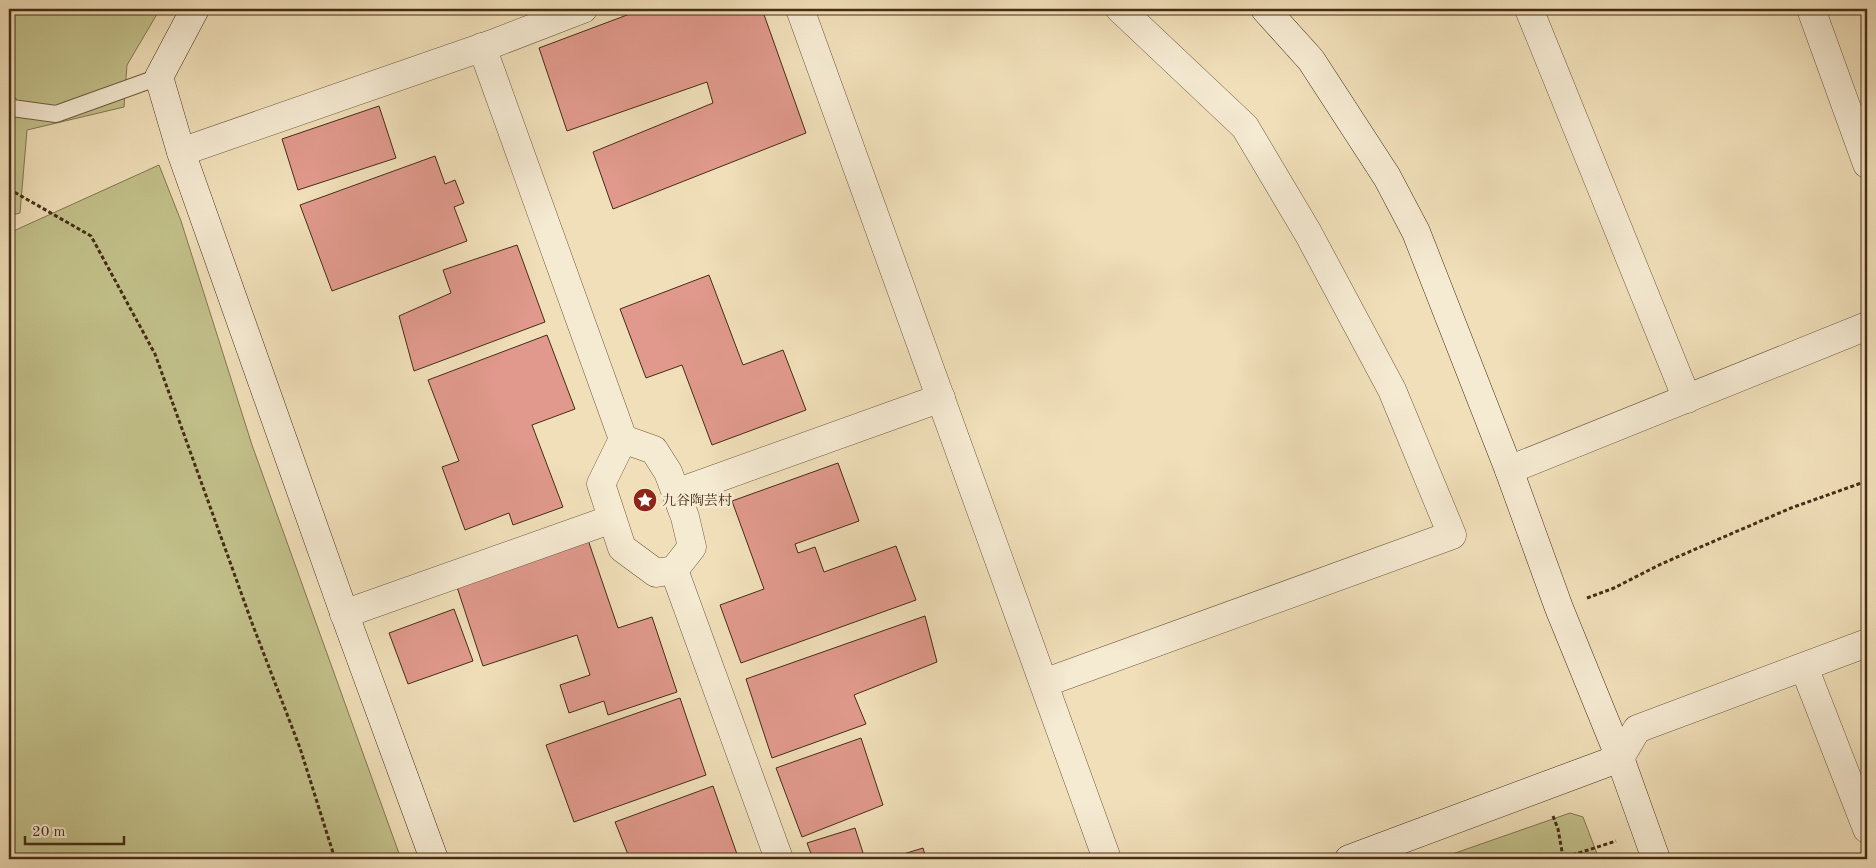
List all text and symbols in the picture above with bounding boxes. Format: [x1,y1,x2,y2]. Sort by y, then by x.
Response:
place icon: 九谷陶芸村 [632,487,658,513]
place label: 九谷陶芸村 [662,493,732,508]
scale bar [25,813,124,845]
text: 20 m [32,825,66,840]

